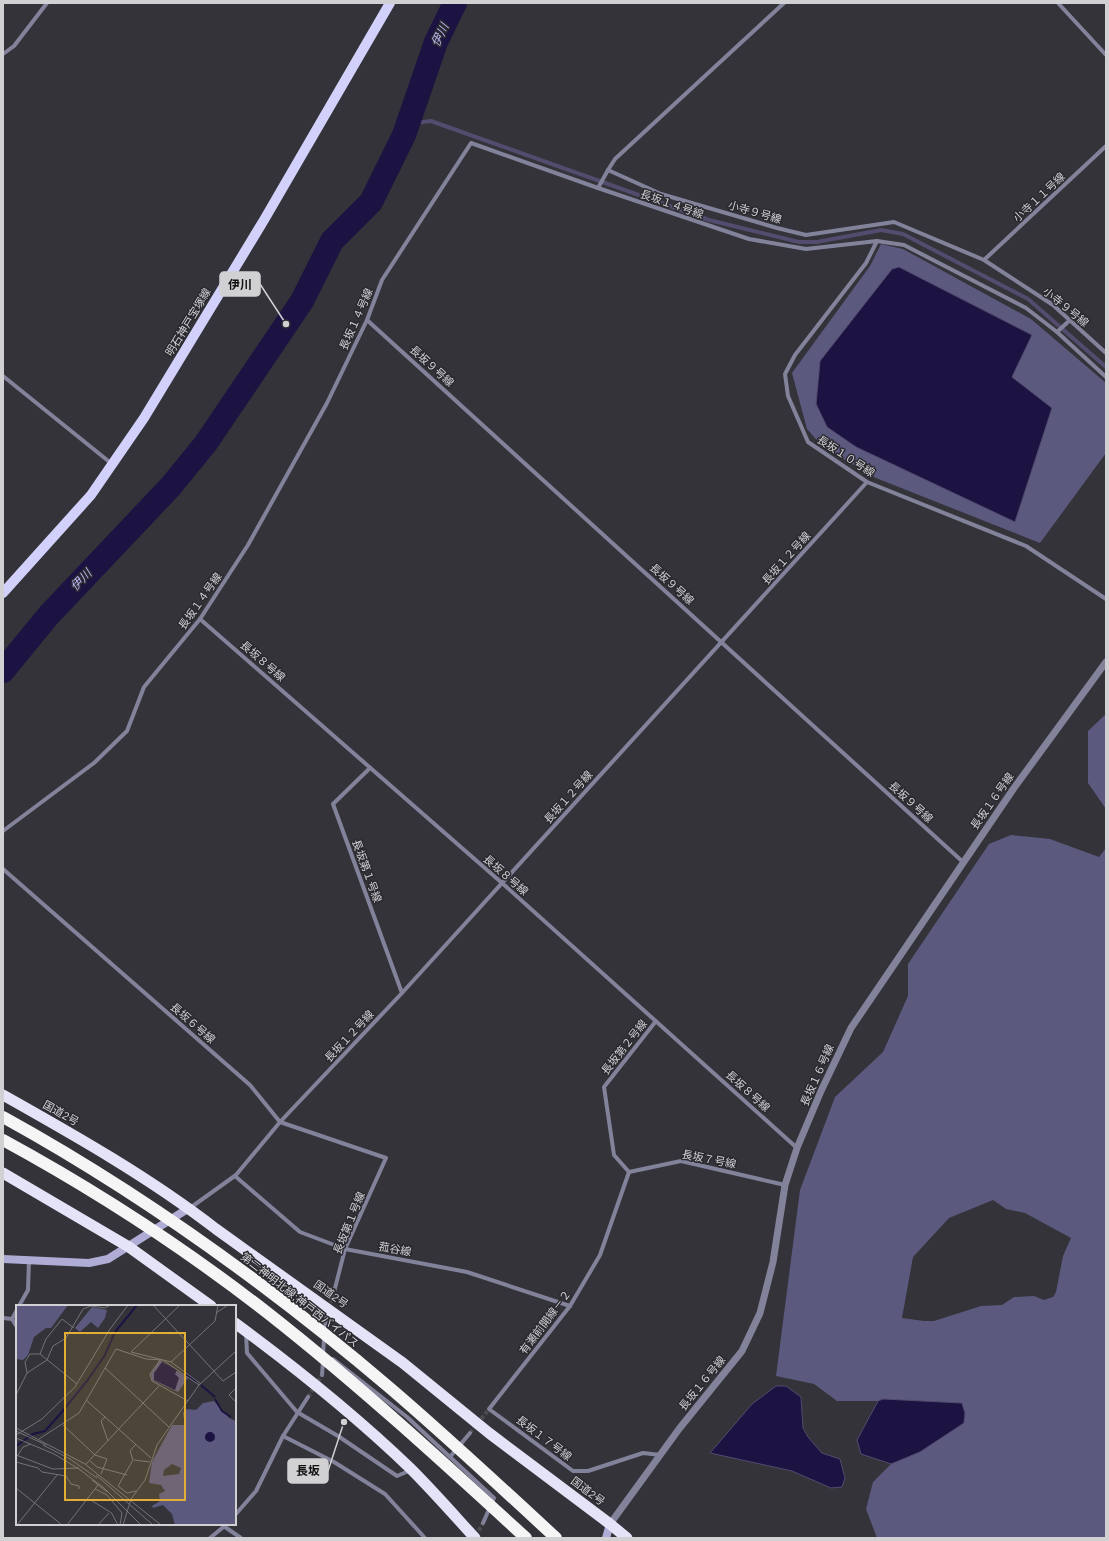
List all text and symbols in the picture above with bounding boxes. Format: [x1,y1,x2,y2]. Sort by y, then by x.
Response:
water label: 伊川 [429,19,452,49]
street label: 小寺１１号線 [1011,170,1067,224]
street label: 長坂１４号線 [639,188,705,220]
street label: 小寺９号線 [727,199,783,225]
callout: 伊川 [220,272,260,296]
text: 伊川 [228,278,252,292]
street label: 小寺９号線 [1041,285,1091,329]
street label: 明石神戸宝塚線 [163,286,213,358]
street label: 長坂１４号線 [337,286,375,352]
street label: 長坂９号線 [408,343,456,389]
street label: 長坂１０号線 [815,433,877,479]
street label: 長坂１２号線 [759,529,813,587]
street label: 長坂９号線 [648,561,696,607]
water label: 伊川 [68,565,96,594]
street label: 長坂１４号線 [176,571,224,631]
street label: 長坂８号線 [238,638,288,684]
street label: 長坂１２号線 [541,768,595,826]
street label: 長坂１６号線 [968,771,1016,831]
street label: 長坂９号線 [887,779,935,825]
street label: 長坂第１号線 [350,838,384,904]
street label: 長坂８号線 [481,852,531,898]
street label: 長坂６号線 [168,1000,218,1046]
street label: 長坂１２号線 [322,1008,376,1064]
street label: 長坂第２号線 [599,1017,649,1077]
street label: 長坂１６号線 [798,1042,836,1108]
street label: 長坂８号線 [724,1068,772,1114]
street label: 国道2号 [41,1098,81,1128]
street label: 長坂７号線 [681,1148,737,1170]
street label: 長坂第１号線 [331,1190,367,1256]
street label: 菰谷線 [378,1240,412,1258]
street label: 第二神明北線;神戸西バイパス [239,1250,361,1350]
street label: 国道2号 [312,1278,350,1310]
street label: 有瀬前開線－２ [517,1288,573,1356]
inset map [16,1305,236,1525]
street label: 長坂１６号線 [677,1354,727,1412]
street label: 長坂１７号線 [514,1413,574,1463]
callout: 長坂 [288,1459,328,1483]
text: 長坂 [296,1464,320,1478]
street label: 国道2号 [569,1474,607,1508]

